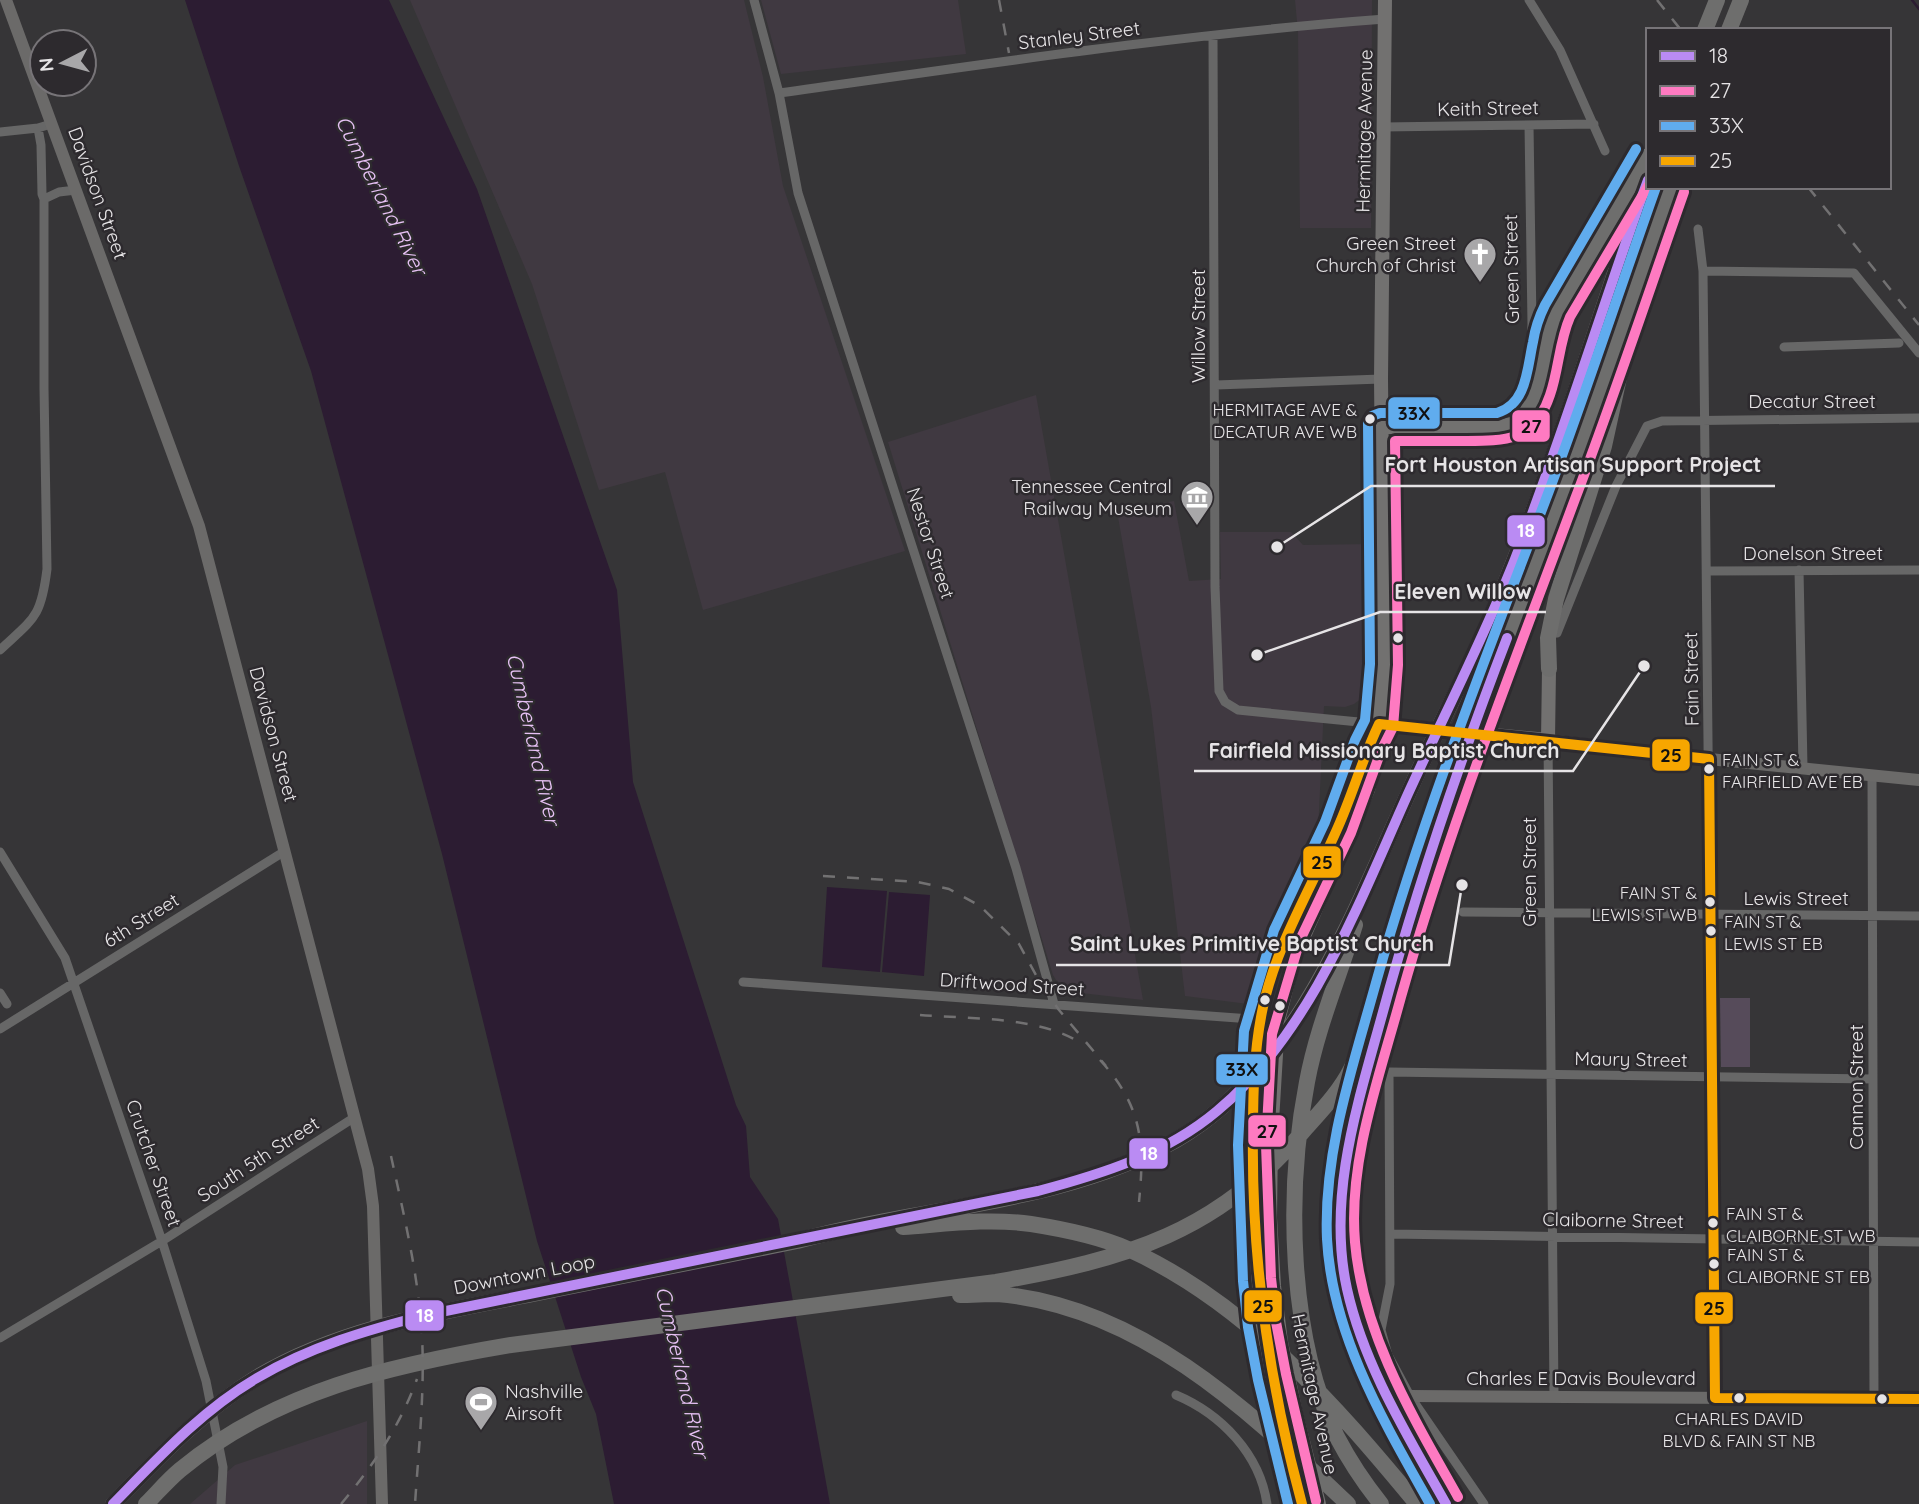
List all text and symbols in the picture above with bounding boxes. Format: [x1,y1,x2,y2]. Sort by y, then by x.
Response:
street label: Stanley Street [1017,16,1141,54]
north arrow [28,28,98,98]
legend [1646,28,1891,189]
text: 18 [1709,42,1728,68]
street label: Hermitage Avenue [1351,49,1377,213]
text: N [33,57,59,73]
text: 27 [1709,77,1731,103]
street label: Keith Street [1437,95,1539,121]
water label: Cumberland River [331,111,435,282]
text: 33X [1709,112,1744,138]
street label: Davidson Street [63,124,133,262]
text: 25 [1709,147,1732,173]
street label: Green Street [1498,214,1524,324]
place label: Green Street Church of Christ [1316,231,1456,277]
church icon: Green Street Church of Christ [1461,235,1499,284]
street label: Willow Street [1186,269,1210,383]
street label: Decatur Street [1748,389,1876,413]
line badge: 33X [1387,396,1441,430]
place label: HERMITAGE AVE & DECATUR AVE WB [1212,399,1357,442]
text: 33X [1398,401,1430,425]
line badge: 27 [1511,409,1551,443]
marker: HERMITAGE AVE & DECATUR AVE WB [1363,412,1377,426]
text: 27 [1520,414,1542,438]
callout: Fort Houston Artisan Support Project [1371,444,1775,486]
text: Fort Houston Artisan Support Project [1385,451,1761,477]
place label: Tennessee Central Railway Museum [1011,474,1172,520]
museum icon: Tennessee Central Railway Museum [1178,478,1216,527]
street label: Nestor Street [902,484,960,602]
line badge: 18 [1506,514,1546,548]
text: 18 [1517,518,1535,542]
street label: Donelson Street [1743,541,1883,565]
callout: Eleven Willow [1380,570,1546,612]
text: Eleven Willow [1394,578,1532,604]
unlabelled marker [1391,631,1405,645]
street label: Fain Street [1678,632,1704,726]
water label: Cumberland River [502,651,567,830]
street label: Davidson Street [244,664,304,804]
callout: Fairfield Missionary Baptist Church [1194,729,1573,771]
text: Fairfield Missionary Baptist Church [1208,737,1560,763]
line badge: 25 [1651,738,1691,772]
text: 25 [1660,743,1682,767]
place label: FAIN ST & FAIRFIELD AVE EB [1722,749,1863,792]
marker: FAIN ST & FAIRFIELD AVE EB [1702,762,1716,776]
street label: Green Street [1517,817,1541,927]
line badge: 25 [1302,845,1342,879]
text: 25 [1311,850,1333,874]
place label: FAIN ST & LEWIS ST WB [1591,882,1697,925]
street label: Lewis Street [1743,886,1849,910]
street label: 6th Street [99,887,183,953]
marker: FAIN ST & LEWIS ST WB [1703,895,1717,909]
place label: FAIN ST & LEWIS ST EB [1724,911,1823,954]
callout: Saint Lukes Primitive Baptist Church [1056,923,1449,965]
marker: FAIN ST & LEWIS ST EB [1704,924,1718,938]
text: Saint Lukes Primitive Baptist Church [1070,930,1434,956]
street label: Driftwood Street [939,967,1085,1001]
unlabelled marker [1258,993,1272,1007]
unlabelled marker [1273,999,1287,1013]
street label: Cannon Street [1844,1024,1868,1150]
street label: Maury Street [1574,1046,1688,1072]
line badge: 33X [1215,1053,1269,1086]
text: 33X [1226,1057,1258,1081]
street label: Crutcher Street [121,1096,187,1230]
street label: South 5th Street [193,1111,323,1207]
line badge: 27 [1247,1114,1287,1148]
text: 27 [1256,1119,1278,1143]
line badge: 18 [1128,1137,1169,1170]
text: 18 [1140,1141,1158,1165]
place label: FAIN ST & CLAIBORNE ST WB [1726,1203,1876,1246]
street label: Claiborne Street [1542,1207,1684,1233]
marker: FAIN ST & CLAIBORNE ST WB [1706,1216,1720,1230]
place label: FAIN ST & CLAIBORNE ST EB [1727,1244,1870,1287]
street label: Downtown Loop [451,1249,597,1299]
marker: FAIN ST & CLAIBORNE ST EB [1707,1257,1721,1271]
water label: Cumberland River [651,1284,716,1463]
line badge: 25 [1243,1289,1283,1323]
line badge: 25 [1694,1291,1734,1325]
text: 25 [1252,1294,1274,1318]
text: 25 [1703,1296,1725,1320]
line badge: 18 [404,1299,445,1332]
text: 18 [416,1303,434,1327]
street label: Hermitage Avenue [1286,1312,1344,1476]
street label: Charles E Davis Boulevard [1466,1366,1696,1390]
place label: Nashville Airsoft [505,1379,583,1425]
sports icon: Nashville Airsoft [462,1383,500,1432]
marker: CHARLES DAVID BLVD & FAIN ST NB [1732,1391,1746,1405]
unlabelled marker [1875,1392,1889,1406]
place label: CHARLES DAVID BLVD & FAIN ST NB [1663,1408,1815,1451]

